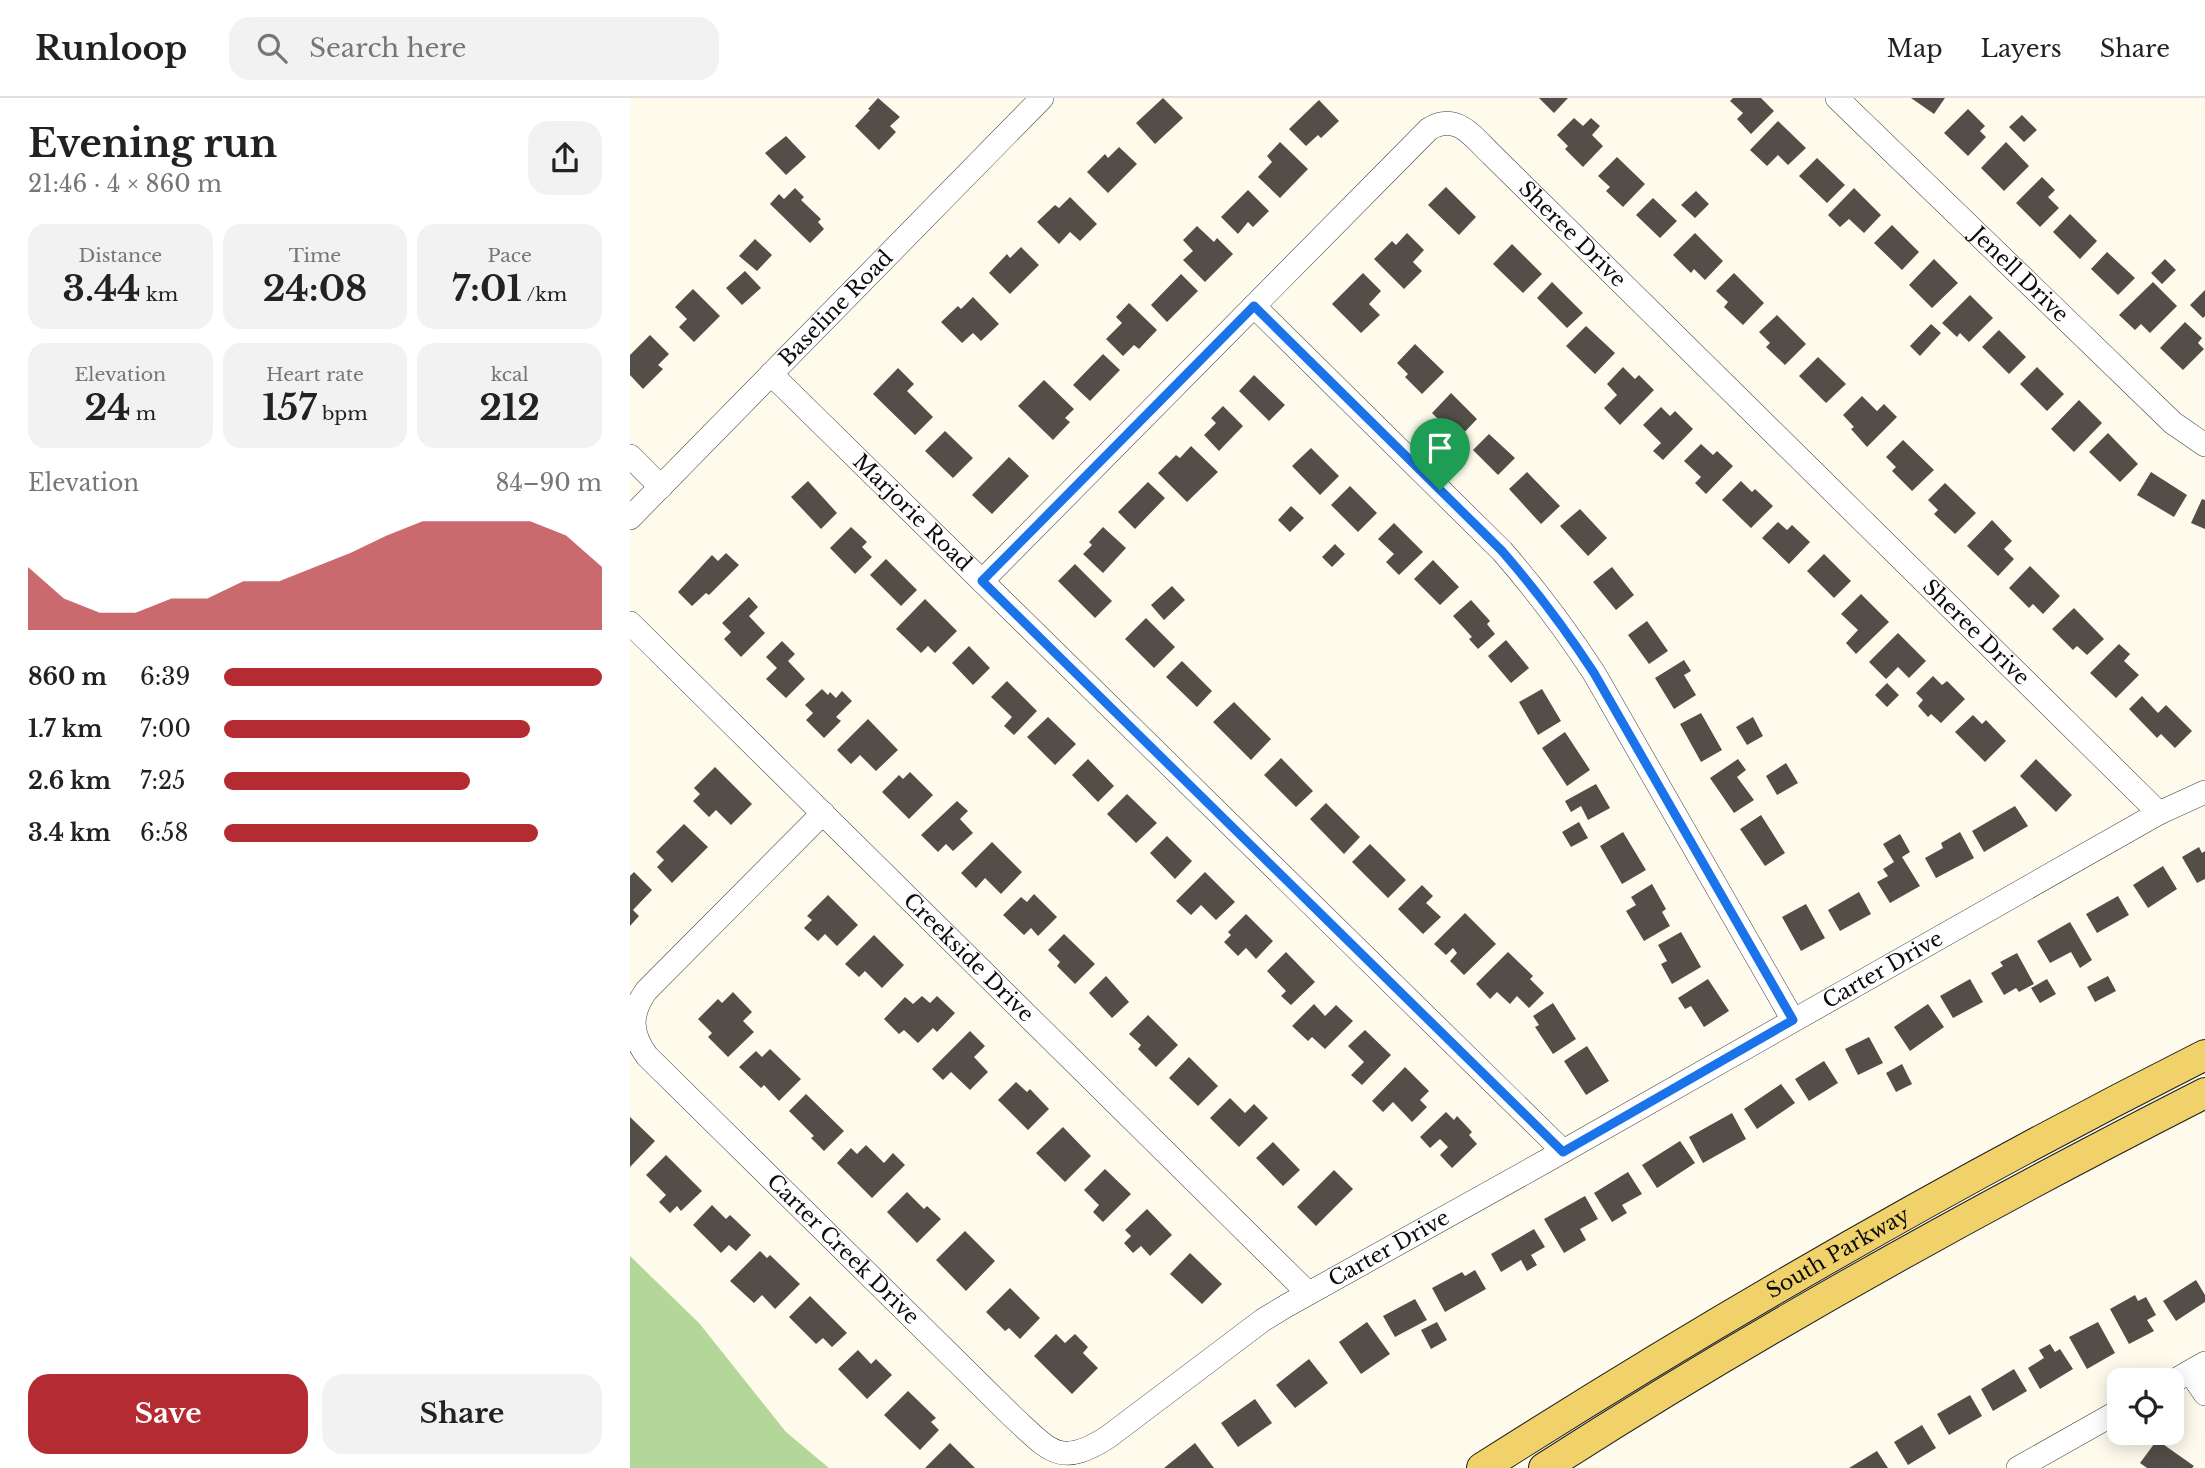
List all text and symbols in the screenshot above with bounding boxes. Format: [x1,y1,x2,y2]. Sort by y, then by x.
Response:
search box [229,17,719,80]
text: Runloop [35,28,187,69]
icon: search [253,29,291,67]
text: Search here [309,32,466,64]
text: Map [1887,34,1943,63]
text: Layers [1981,34,2062,63]
text: Share [2100,34,2170,63]
text: Evening run [28,120,277,167]
button: share [528,121,602,195]
text: 21:46 · 4 × 860 m [28,170,222,198]
street label: Sheree Drive [1513,176,1631,293]
street label: Jenell Drive [1963,219,2074,328]
text: Distance [78,244,162,267]
text: Time [289,244,341,267]
text: Pace [487,244,532,267]
street label: Baseline Road [773,245,898,371]
text: 3.44 [63,267,141,310]
text: 24:08 [263,267,367,310]
text: 7:01 [452,267,522,310]
text: km [141,283,178,306]
text: /km [522,283,567,306]
text: Elevation [74,363,166,386]
text: Heart rate [266,363,364,386]
text: kcal [491,363,529,386]
text: 24 [84,386,130,429]
text: 157 [262,386,316,429]
text: 212 [479,386,540,429]
text: m [130,402,156,425]
text: bpm [316,402,368,425]
pin [1410,418,1470,490]
icon: arrive [1421,429,1459,467]
street label: Marjorie Road [848,449,977,577]
text: Elevation [28,469,139,497]
text: 84–90 m [495,469,602,497]
street label: Sheree Drive [1917,574,2035,691]
text: 860 m [28,663,107,691]
text: 6:39 [140,663,190,691]
text: 1.7 km [28,715,102,743]
text: 7:00 [140,715,191,743]
text: 2.6 km [28,767,111,795]
text: 7:25 [140,767,185,795]
text: 3.4 km [28,819,111,847]
text: 6:58 [140,819,188,847]
street label: Creekside Drive [898,888,1039,1028]
street label: Carter Drive [1818,925,1948,1014]
street label: Carter Creek Drive [761,1169,925,1330]
street label: South Parkway [1762,1201,1915,1304]
street label: Carter Drive [1324,1205,1454,1293]
map controls [2107,1368,2184,1445]
button: locate [2107,1368,2184,1445]
button: Save [28,1374,308,1454]
button: Share [322,1374,602,1454]

